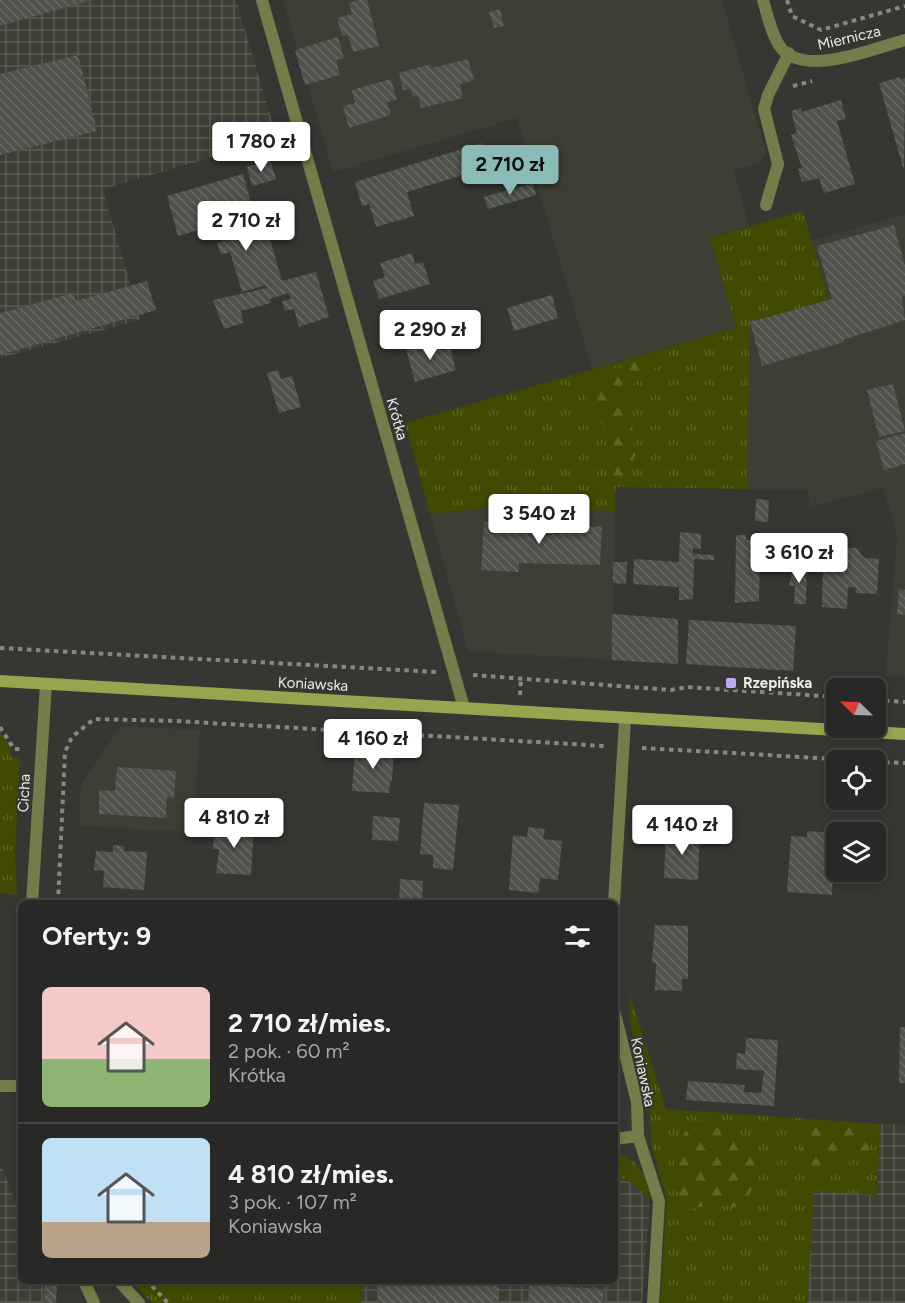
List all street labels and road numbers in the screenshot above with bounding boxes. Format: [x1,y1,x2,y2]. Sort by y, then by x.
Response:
street label: Miernicza [816,22,882,54]
street label: Krótka [382,396,412,442]
street label: Koniawska [277,673,349,695]
street label: Cicha [14,773,34,813]
street label: Koniawska [627,1036,659,1108]

